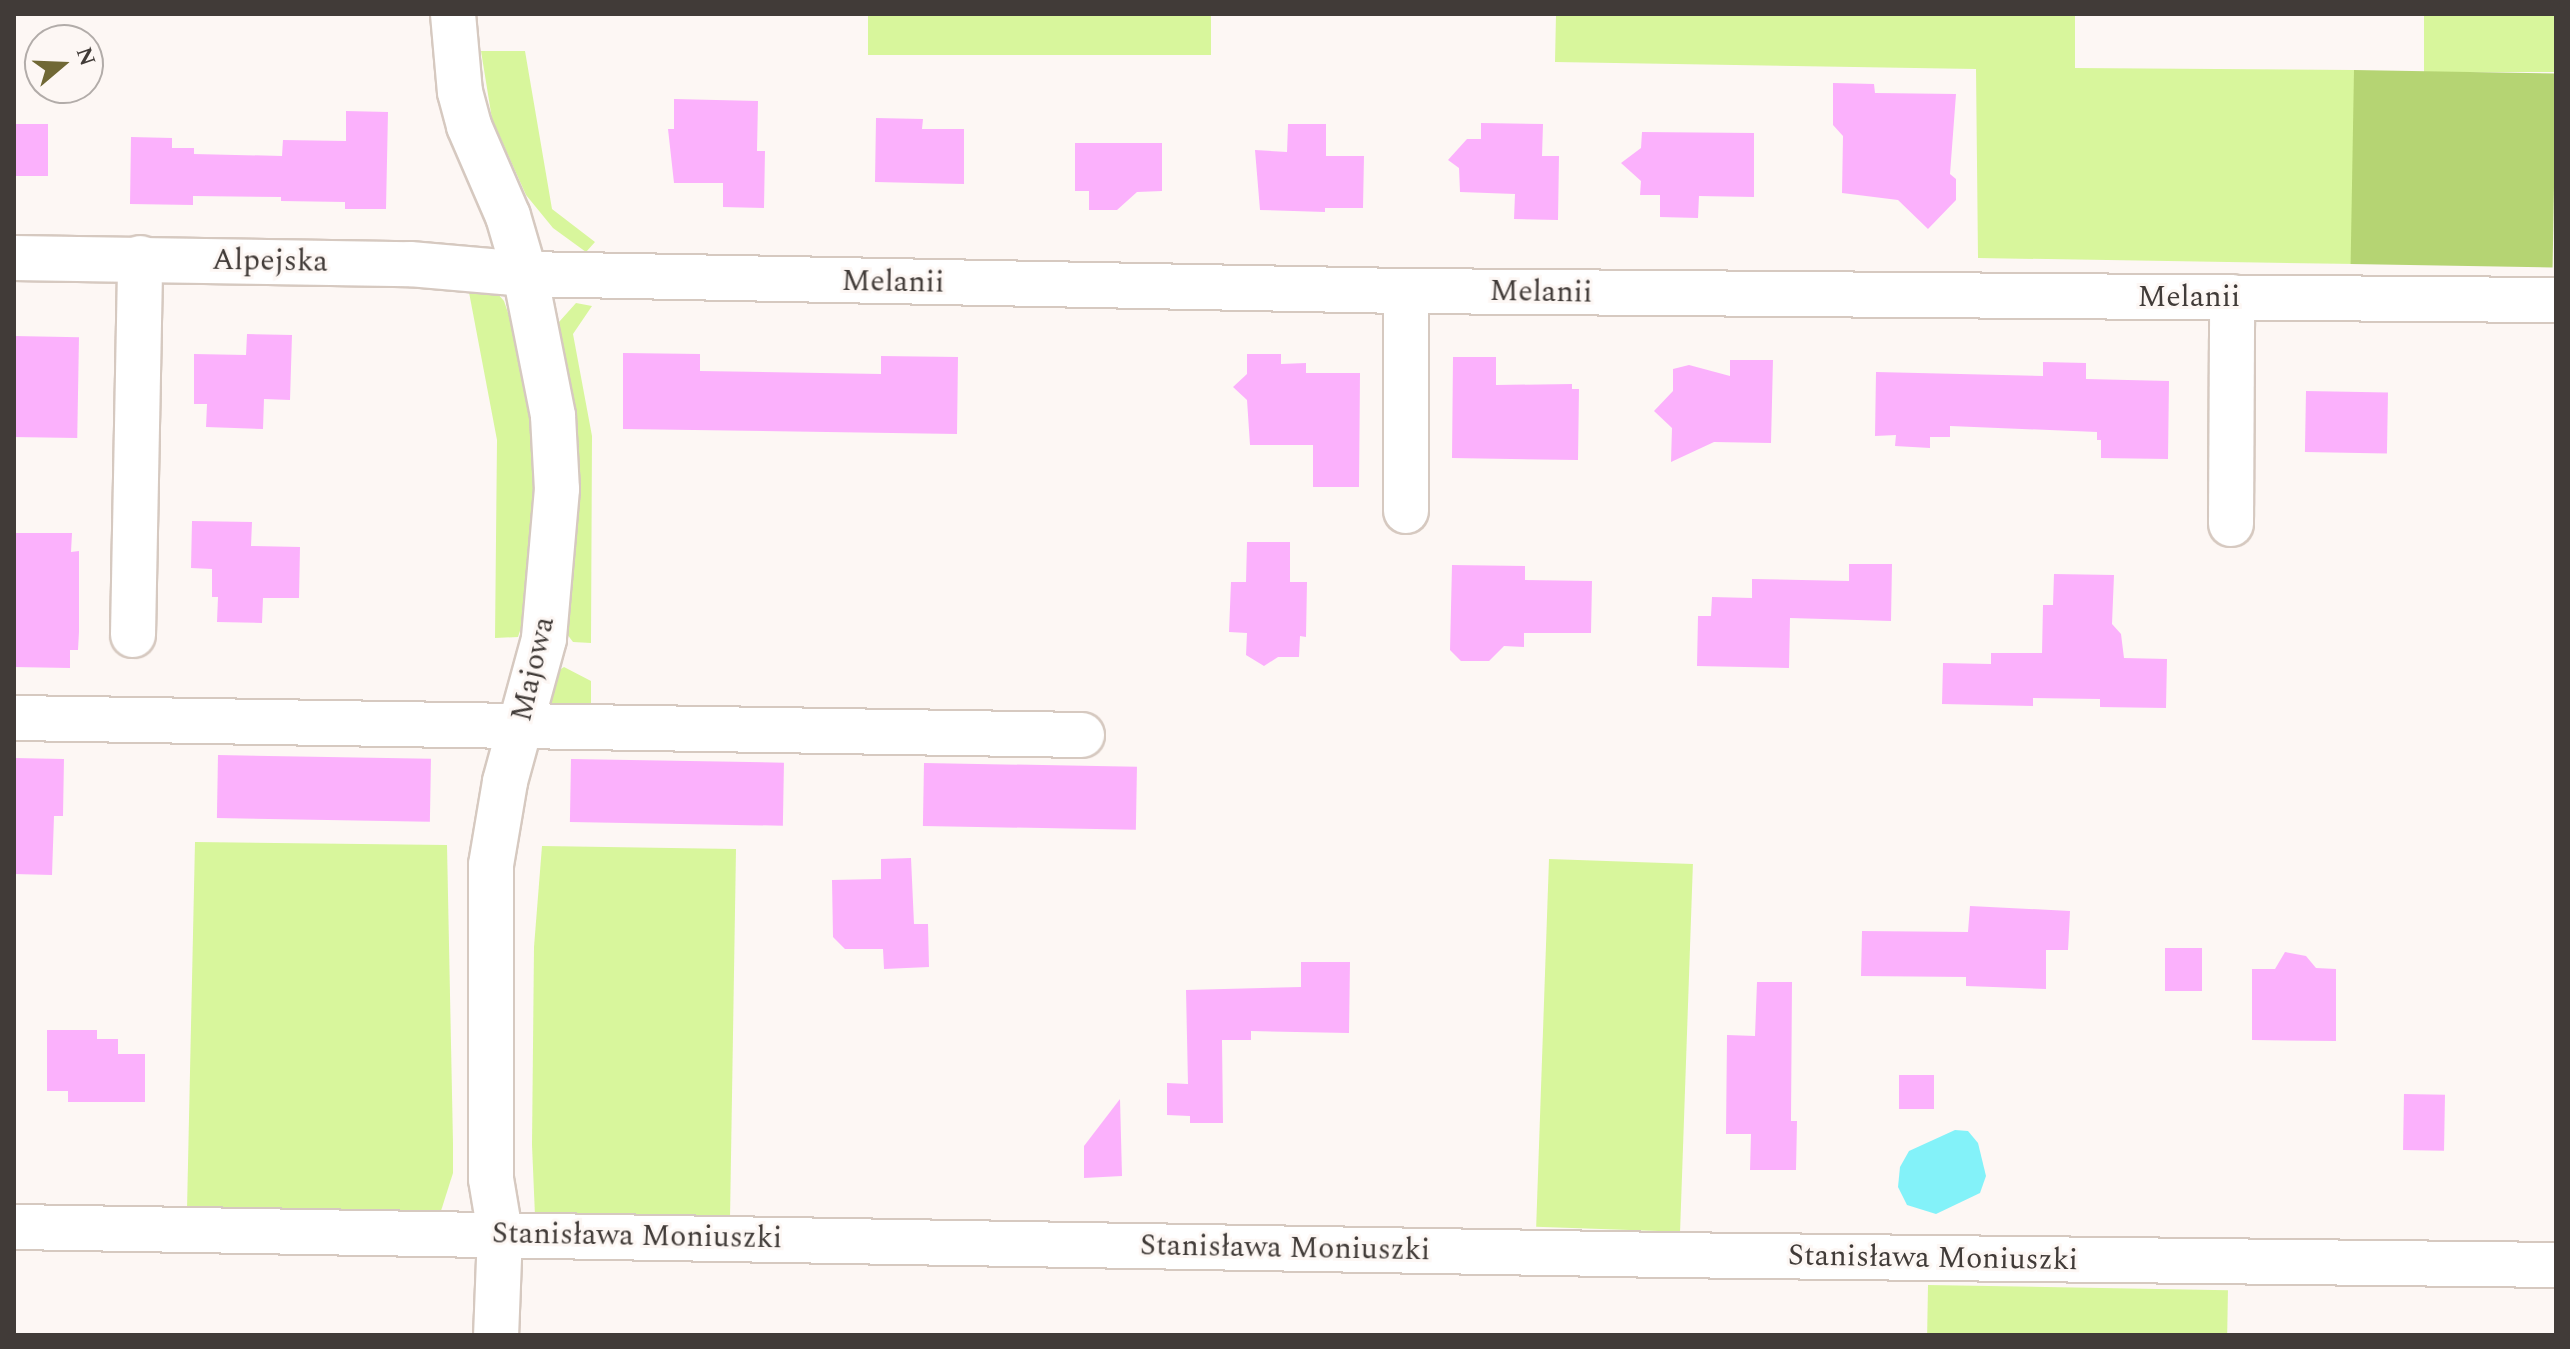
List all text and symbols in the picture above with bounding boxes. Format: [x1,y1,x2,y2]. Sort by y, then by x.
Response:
north arrow [24,24,104,104]
text: N [67,43,104,71]
street label: Alpejska [212,242,328,280]
street label: Melanii [841,263,945,301]
street label: Melanii [1489,273,1593,311]
street label: Melanii [2138,279,2240,315]
street label: Majowa [504,613,562,725]
street label: Stanisława Moniuszki [492,1215,782,1257]
street label: Stanisława Moniuszki [1140,1227,1430,1269]
street label: Stanisława Moniuszki [1788,1237,2078,1279]

